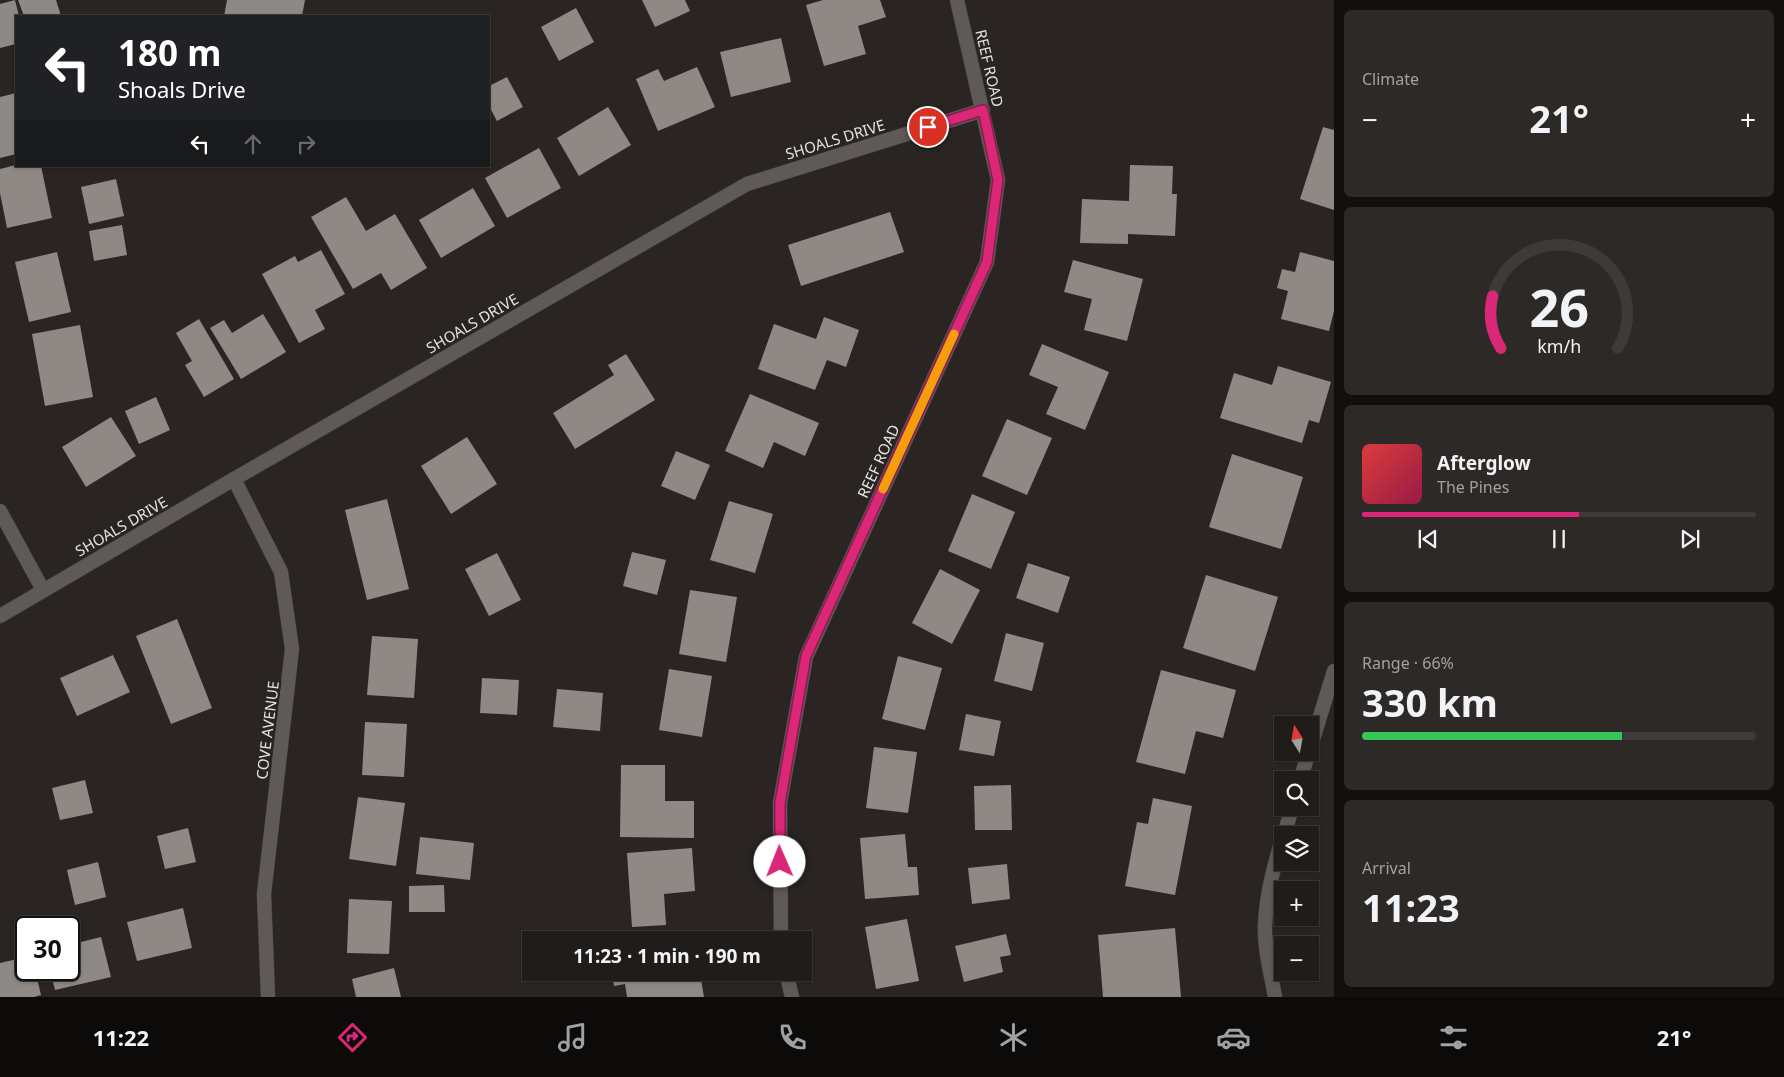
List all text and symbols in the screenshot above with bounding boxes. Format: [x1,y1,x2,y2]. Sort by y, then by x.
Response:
street label: REEF ROAD [971,27,1009,109]
text: 180 m [118,29,221,76]
icon: left [35,35,100,100]
text: Climate [1362,68,1419,90]
text: Shoals Drive [118,74,246,104]
text: 21° [1529,92,1589,144]
text: − [1362,100,1378,138]
text: + [1740,100,1756,138]
pin [907,106,949,148]
icon: arrive [914,113,942,141]
street label: SHOALS DRIVE [783,114,887,164]
icon: left [186,130,214,158]
icon: ahead [239,130,267,158]
icon: right [292,130,320,158]
text: 26 [1529,271,1589,342]
street label: SHOALS DRIVE [422,289,522,357]
text: km/h [1537,334,1581,358]
street label: REEF ROAD [852,421,904,501]
text: Afterglow [1437,450,1531,476]
text: The Pines [1437,476,1509,498]
street label: SHOALS DRIVE [71,492,171,560]
icon: previous [1414,525,1442,553]
icon: pause [1545,525,1573,553]
icon: next [1676,525,1704,553]
text: Range · 66% [1362,652,1454,674]
text: 330 km [1362,676,1498,728]
street label: COVE AVENUE [251,680,283,780]
north arrow [1274,716,1319,761]
map controls [1274,716,1319,981]
button: search [1274,771,1319,816]
button: layers [1274,826,1319,871]
position arrow [753,835,805,887]
text: Arrival [1362,857,1411,879]
button: + [1274,881,1319,926]
text: 11:23 [1362,881,1460,933]
speed limit sign: 30 [15,916,80,981]
button: − [1274,936,1319,981]
text: 11:23 · 1 min · 190 m [573,943,761,969]
icon: directions [335,1020,370,1055]
icon: music [555,1020,590,1055]
icon: phone [775,1020,810,1055]
icon: climate [996,1020,1031,1055]
icon: car [1216,1020,1251,1055]
icon: filters [1436,1020,1471,1055]
text: 11:22 [93,1022,149,1052]
text: 21° [1657,1022,1691,1052]

